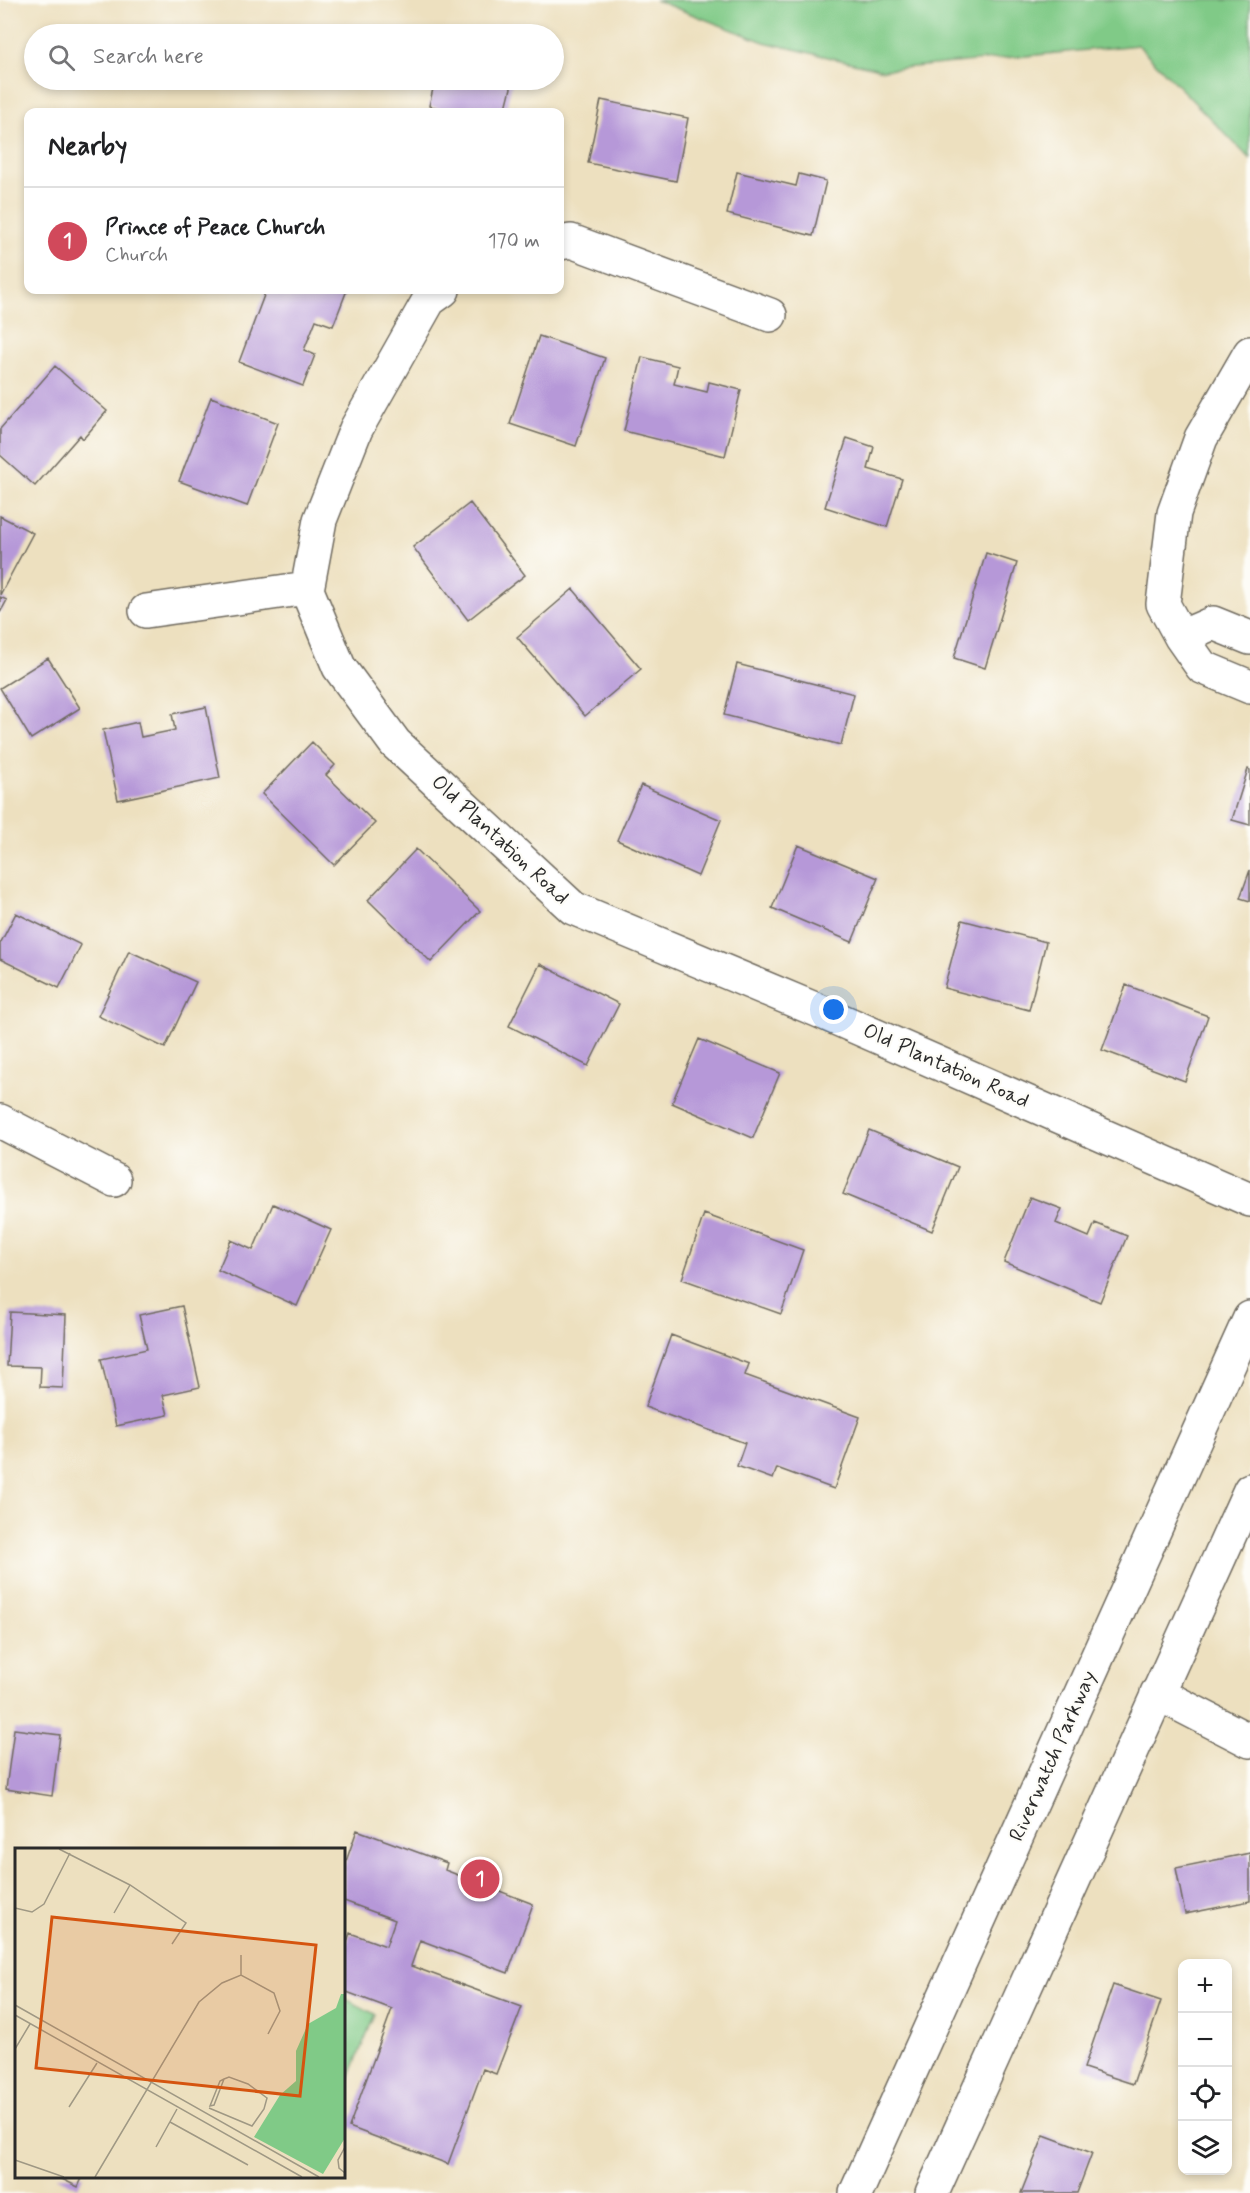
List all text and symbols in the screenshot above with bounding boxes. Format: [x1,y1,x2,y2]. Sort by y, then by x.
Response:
search box [24,24,564,90]
icon: search [45,41,78,74]
text: Search here [93,43,204,71]
text: Nearby [48,130,127,164]
text: Prince of Peace Church [105,214,325,242]
text: 1 [63,228,72,255]
text: 170 m [488,228,540,255]
text: Church [105,242,168,269]
street label: Old Plantation Road [425,769,575,911]
your location [819,995,848,1024]
street label: Old Plantation Road [859,1017,1033,1115]
street label: Riverwatch Parkway [1003,1666,1103,1846]
inset map [15,1848,345,2178]
pin: 1 [460,1856,500,1902]
map controls [1178,1959,1232,2175]
button: + [1178,1959,1232,2013]
button: − [1178,2013,1232,2067]
button: locate [1178,2067,1232,2121]
button: layers [1178,2121,1232,2175]

